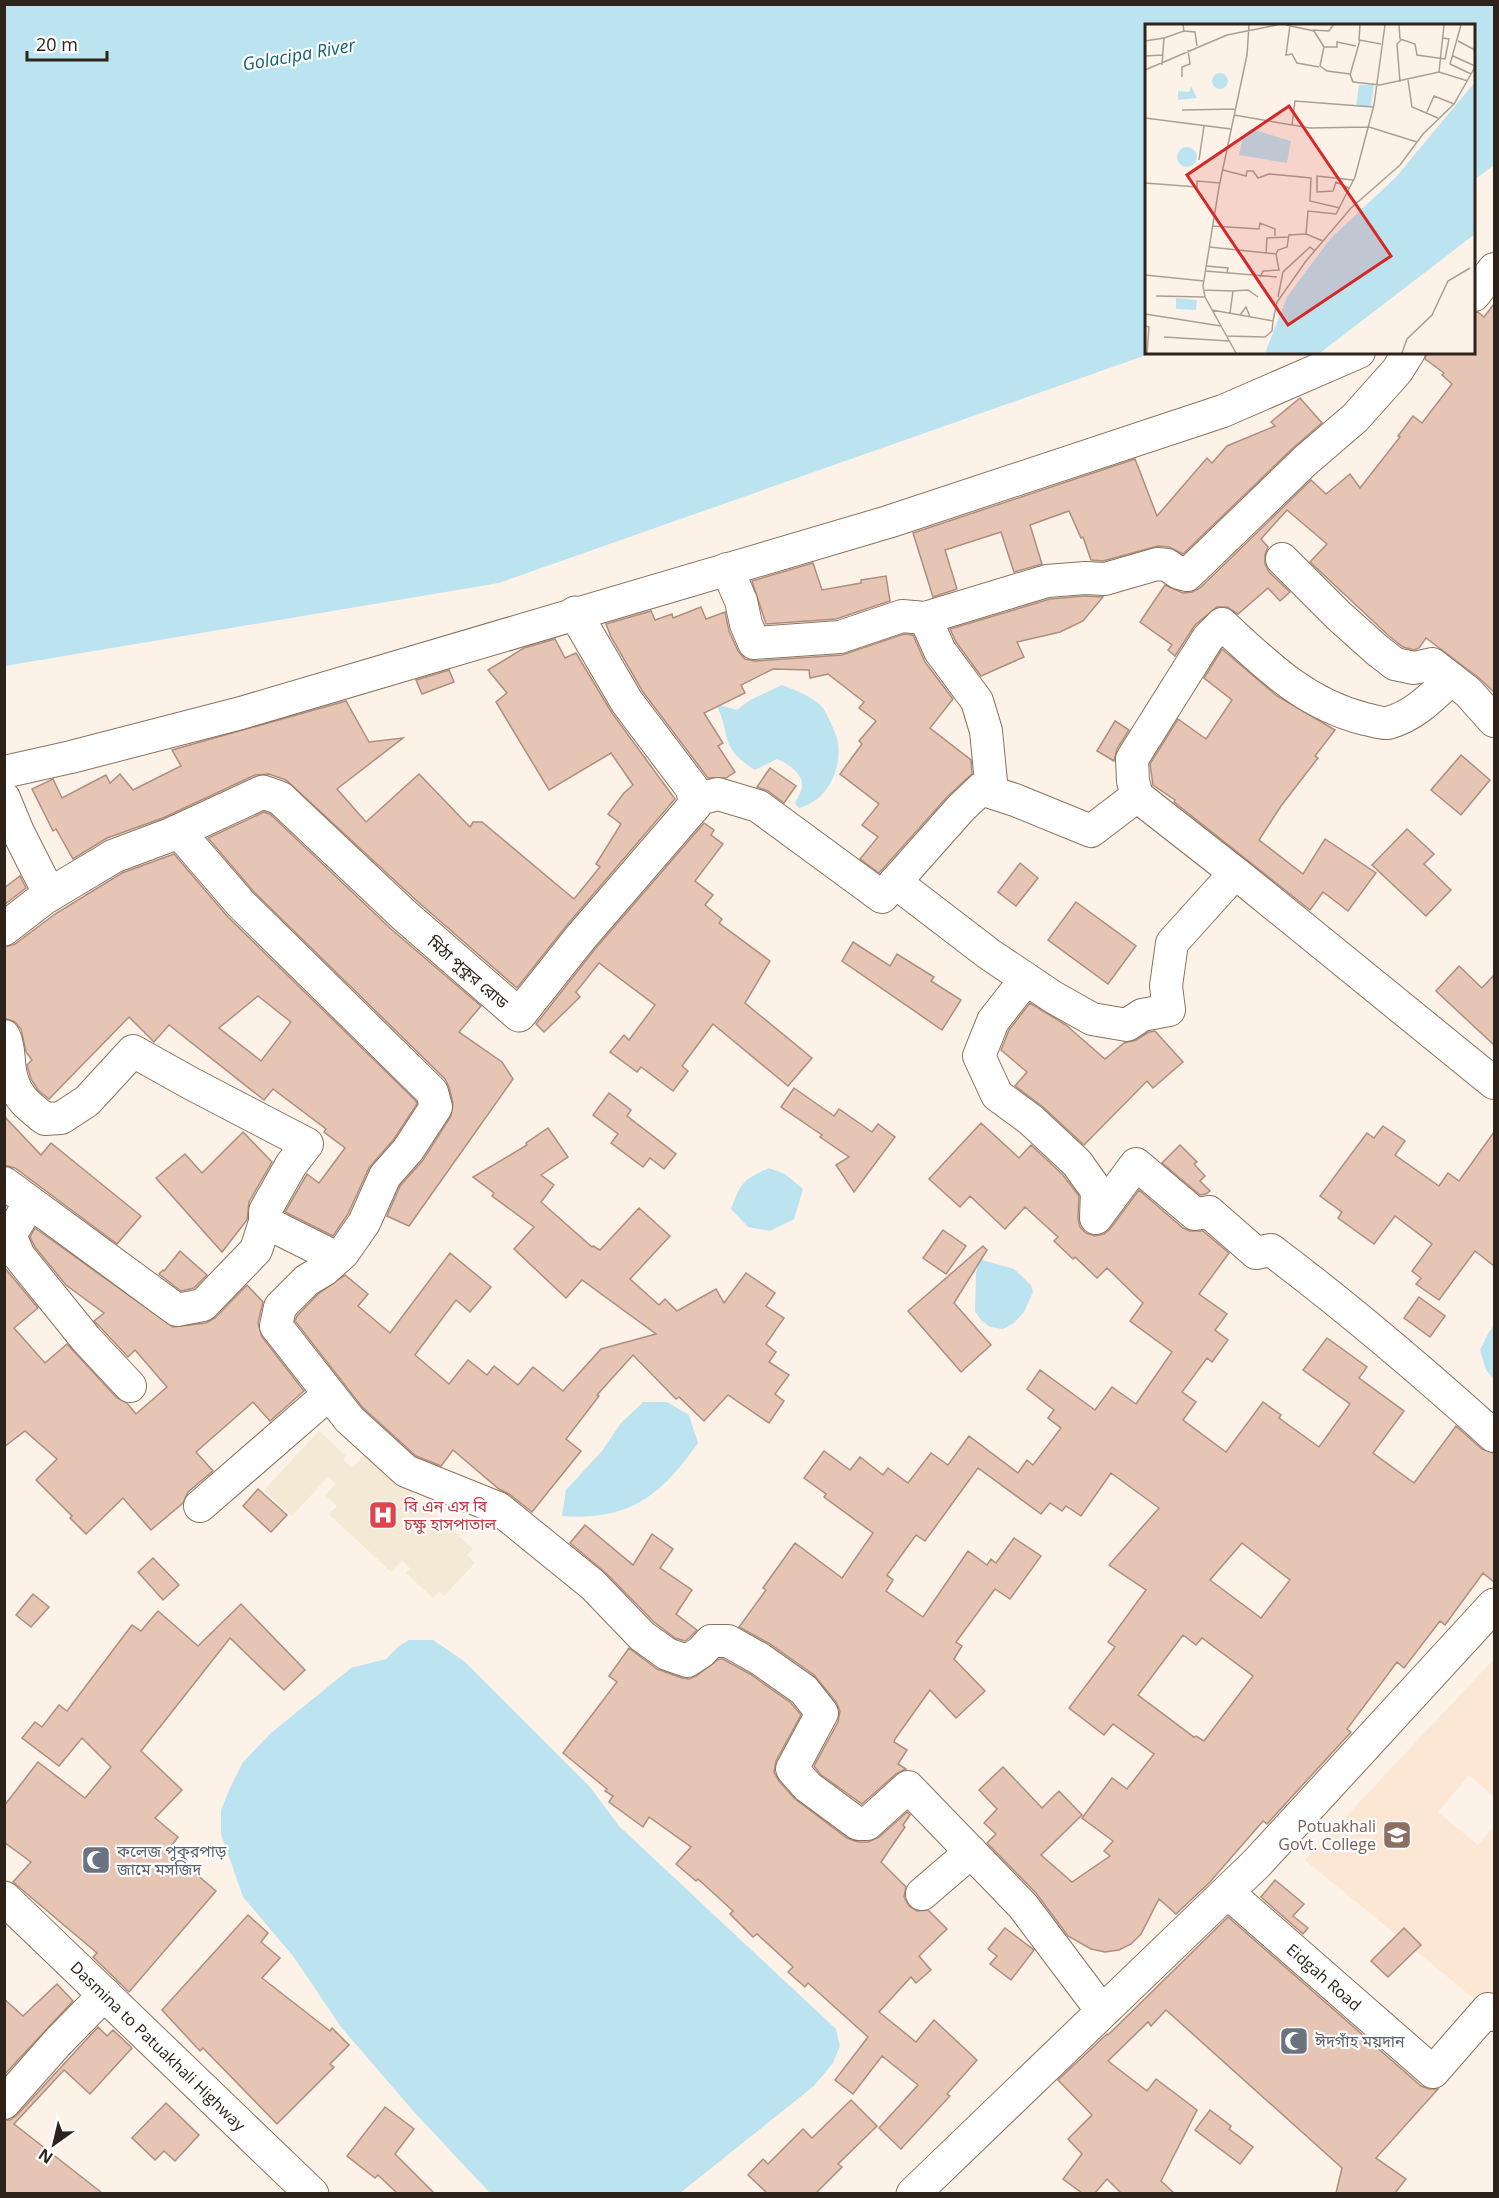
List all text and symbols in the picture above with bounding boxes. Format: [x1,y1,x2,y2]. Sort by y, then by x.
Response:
scale bar [27,24,106,62]
inset map [1145,24,1475,354]
text: 20 m [36,32,78,56]
water label: Golacipa River [240,32,358,76]
street label: মিঠা পুকুর রোড [422,930,513,1014]
place label: বি এন এস বি চক্ষু হাসপাতাল [403,1495,497,1535]
hospital icon: বি এন এস বি চক্ষু হাসপাতাল [367,1499,399,1531]
place label: Potuakhali Govt. College [1278,1815,1376,1855]
school or university icon: Potuakhali Govt. College [1381,1819,1413,1851]
place label: কলেজ পুকুরপাড় জামে মসজিদ [116,1840,227,1880]
mosque icon: কলেজ পুকুরপাড় জামে মসজিদ [80,1844,112,1876]
street label: Eidgah Road [1282,1938,1366,2016]
street label: Dasmina to Patuakhali Highway [66,1956,251,2136]
mosque icon: ঈদগাঁহ ময়দান [1278,2025,1310,2057]
place label: ঈদগাঁহ ময়দান [1314,2030,1405,2052]
north arrow [24,2114,84,2174]
text: N [34,2144,57,2169]

